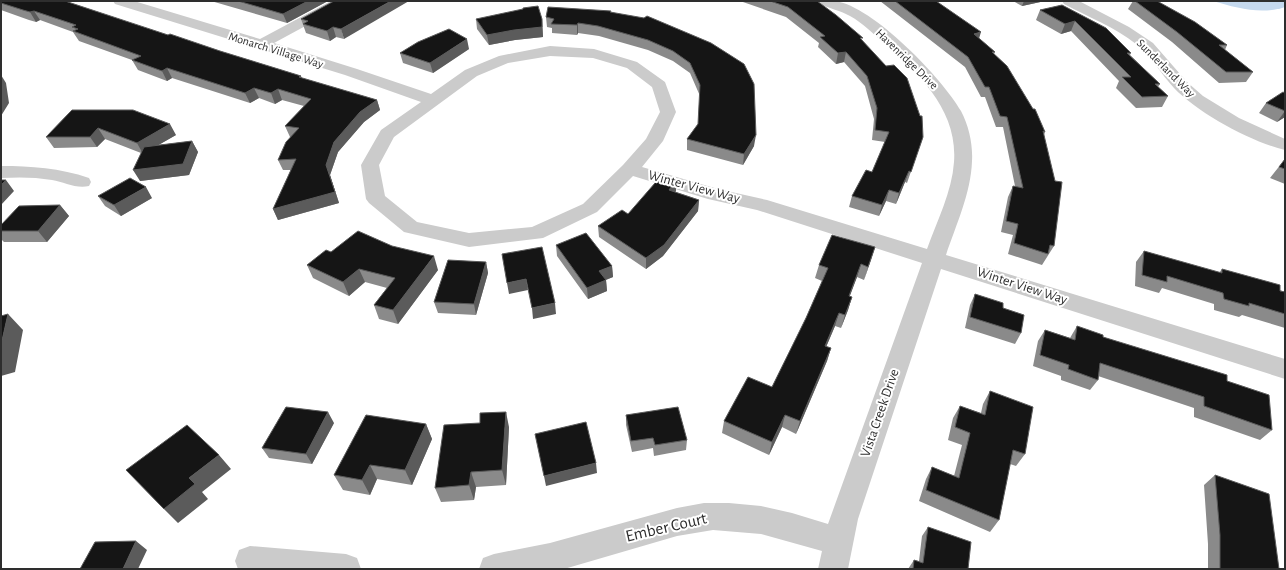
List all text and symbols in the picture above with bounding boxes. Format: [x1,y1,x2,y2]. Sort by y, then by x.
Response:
street label: Havenridge Drive [874,26,940,92]
street label: Monarch Village Way [227,30,325,71]
street label: Sunderland Way [1134,37,1197,100]
street label: Winter View Way [647,168,741,206]
street label: Winter View Way [975,265,1069,307]
street label: Vista Creek Drive [858,367,902,459]
street label: Ember Court [624,509,709,545]

